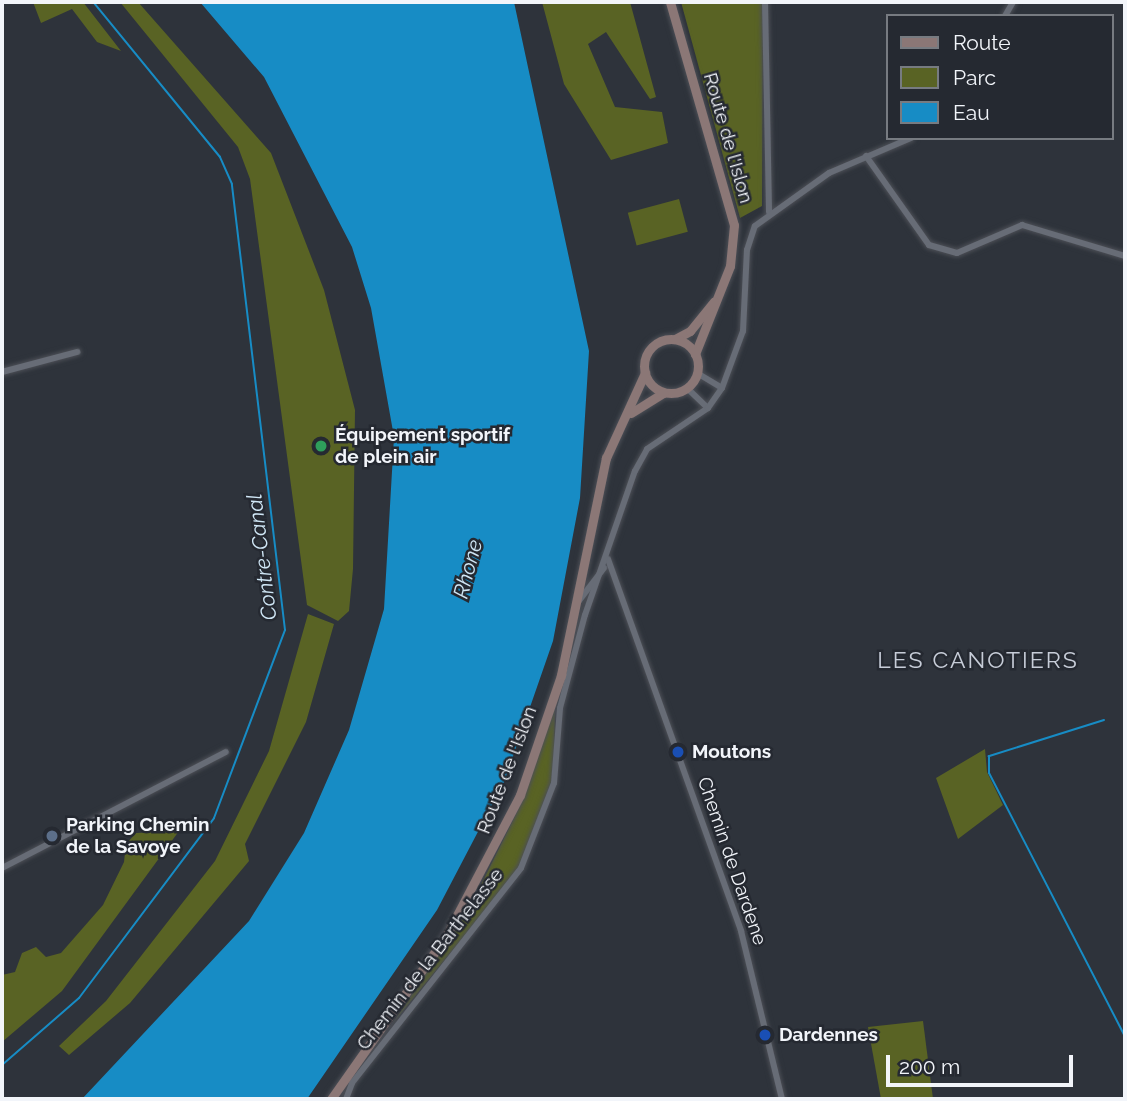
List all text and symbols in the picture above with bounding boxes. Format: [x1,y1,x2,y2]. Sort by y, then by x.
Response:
legend [886,14,1113,140]
text: Route [953,30,1011,55]
text: Parc [953,65,996,90]
street label: Route de l'Islon [698,70,758,206]
text: Eau [953,100,990,125]
place label: Équipement sportif de plein air [335,424,510,468]
marker: Équipement sportif de plein air [313,438,329,454]
water label: Contre-Canal [242,492,282,622]
water label: Rhone [448,537,488,601]
district label: LES CANOTIERS [879,646,1077,674]
street label: Route de l'Islon [472,703,542,837]
place label: Moutons [692,741,771,763]
marker: Moutons [670,744,686,760]
street label: Chemin de Dardene [693,774,771,948]
place label: Parking Chemin de la Savoye [66,814,209,858]
marker: Parking Chemin de la Savoye [44,828,60,844]
street label: Chemin de la Barthelasse [352,864,508,1054]
place label: Dardennes [779,1024,878,1046]
marker: Dardennes [757,1027,773,1043]
scale bar [889,1042,1076,1086]
text: 200 m [899,1054,960,1079]

